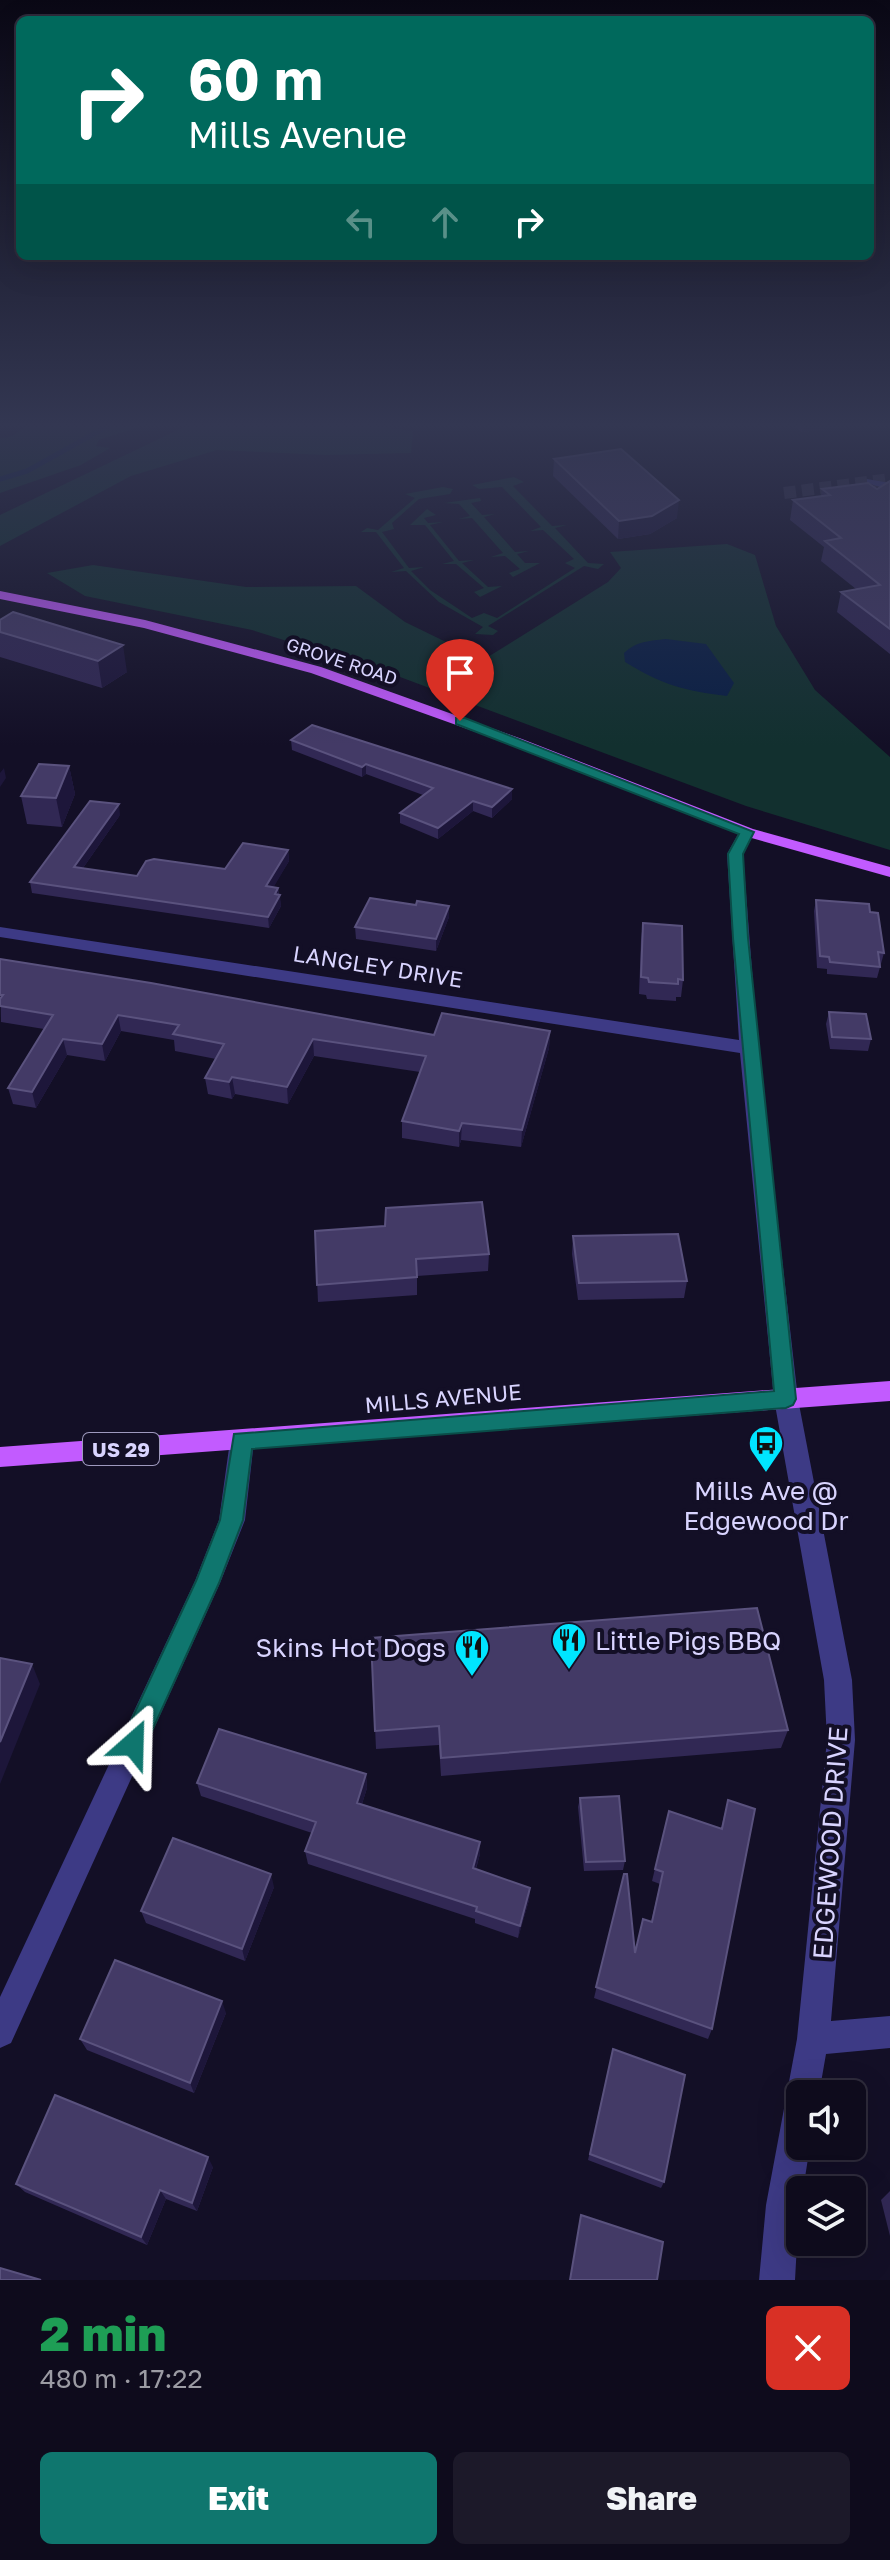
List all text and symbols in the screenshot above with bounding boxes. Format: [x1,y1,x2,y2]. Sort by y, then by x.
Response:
text: 60 m [188,45,323,112]
icon: right [56,48,160,152]
text: Mills Avenue [188,113,407,156]
icon: left [339,200,383,244]
icon: ahead [423,200,467,244]
icon: right [507,200,551,244]
street label: GROVE ROAD [284,633,400,689]
pin [426,639,494,721]
icon: arrive [438,651,482,695]
street label: LANGLEY DRIVE [291,939,465,993]
street label: MILLS AVENUE [364,1378,522,1418]
bus stop icon: Mills Ave @ Edgewood Dr [747,1424,785,1474]
road number: US 29 [83,1433,159,1465]
place label: Mills Ave @ Edgewood Dr [683,1475,849,1536]
restaurant icon: Little Pigs BBQ [550,1621,588,1671]
place label: Little Pigs BBQ [595,1625,781,1656]
restaurant icon: Skins Hot Dogs [453,1628,491,1678]
place label: Skins Hot Dogs [256,1632,446,1663]
position arrow [91,1702,175,1786]
street label: EDGEWOOD DRIVE [806,1725,854,1961]
map controls [786,2080,866,2256]
button: sound [786,2080,866,2160]
button: layers [786,2176,866,2256]
text: 2 min [40,2304,166,2362]
button: close [766,2306,850,2390]
text: 480 m · 17:22 [40,2363,203,2394]
button: Exit [40,2452,437,2544]
button: Share [453,2452,850,2544]

